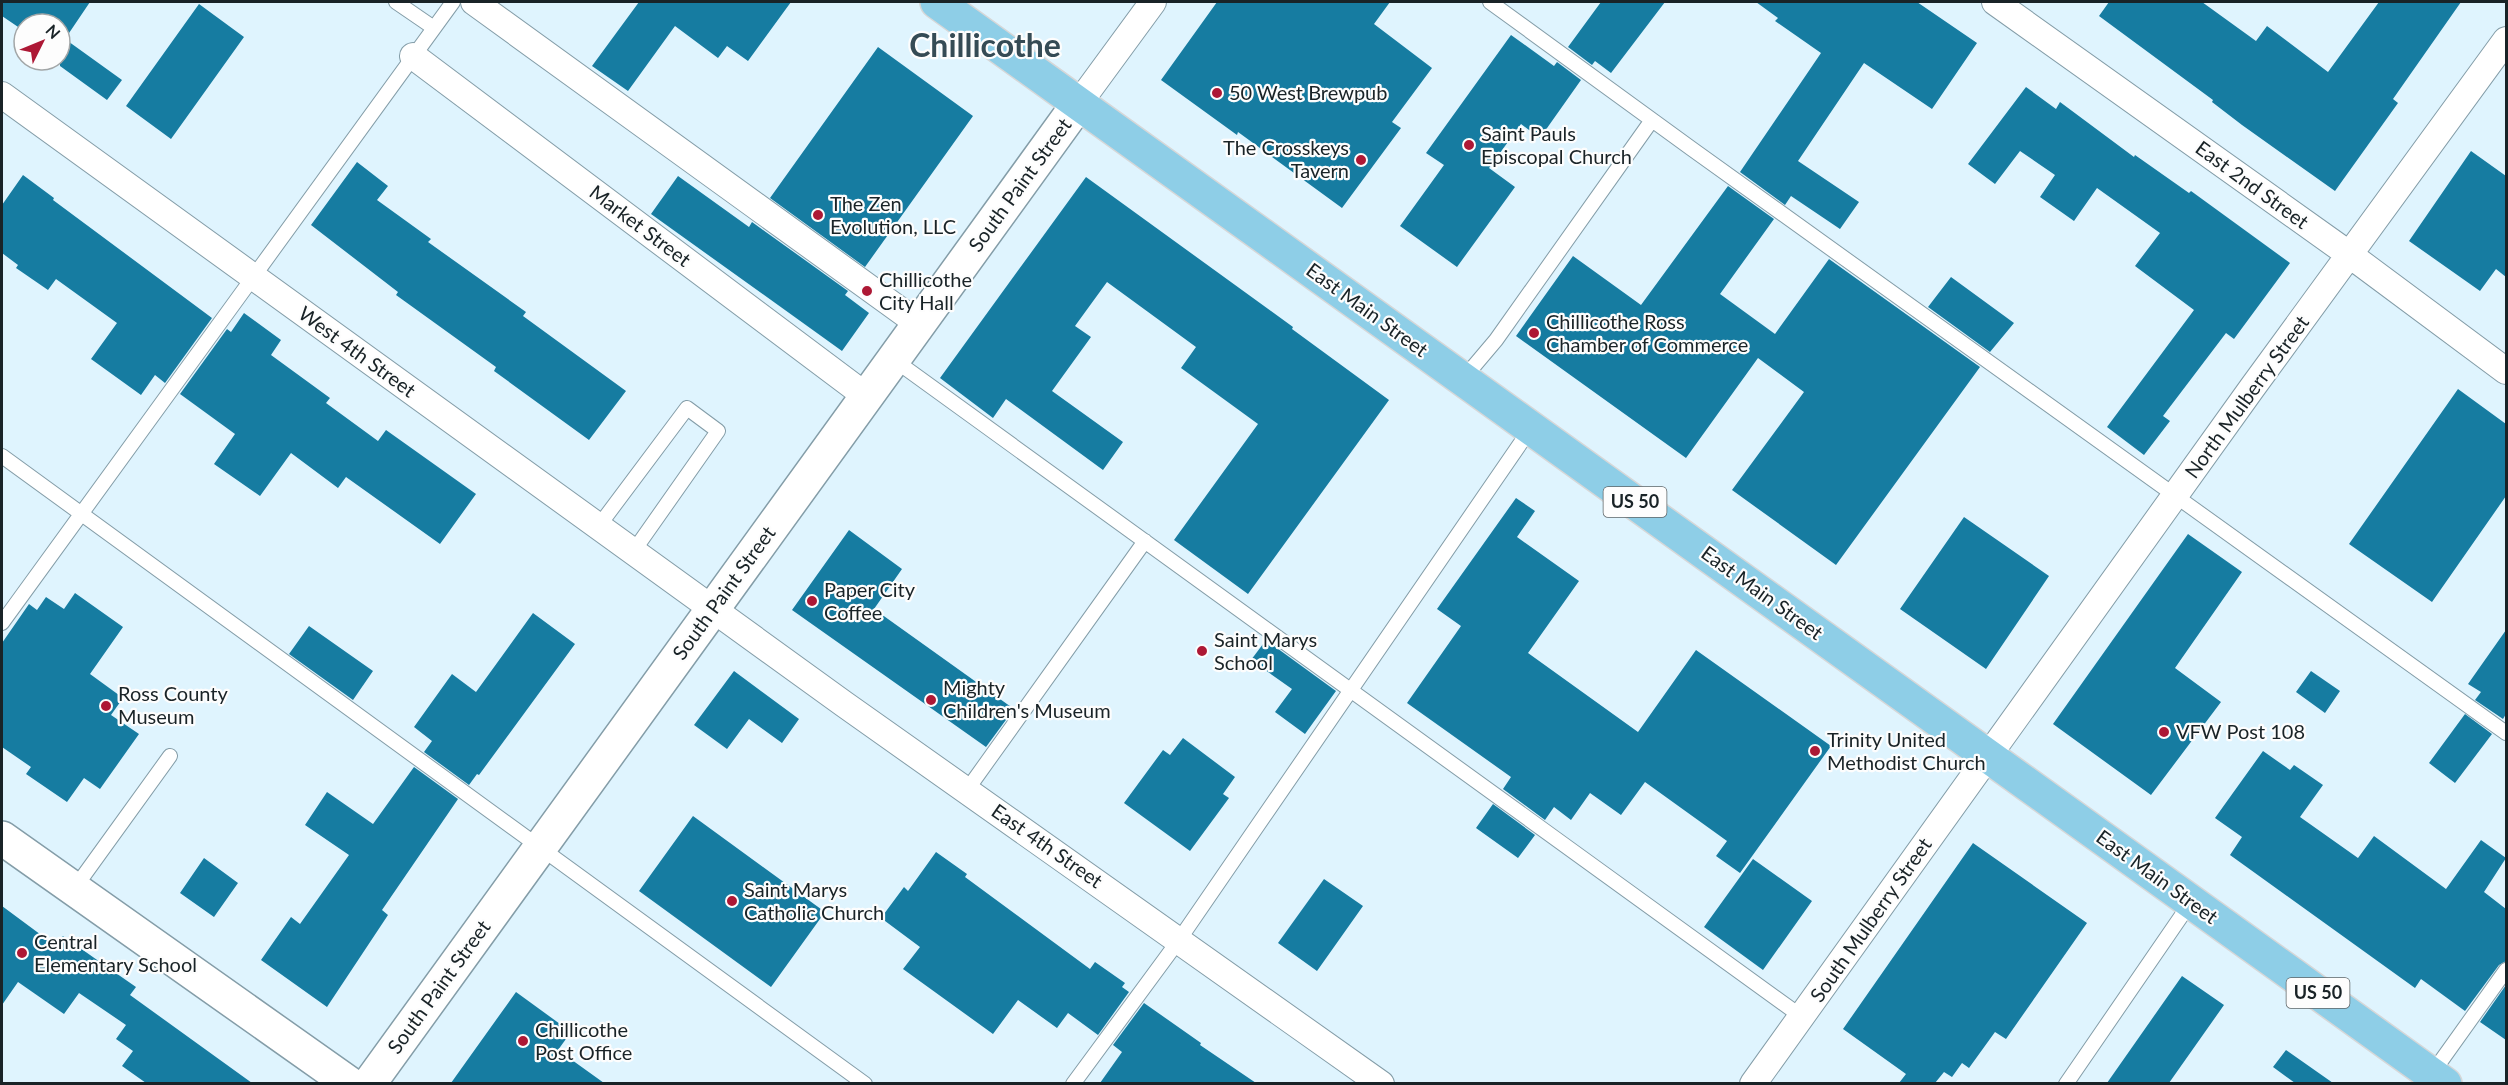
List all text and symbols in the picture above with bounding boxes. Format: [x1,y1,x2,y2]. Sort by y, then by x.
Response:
north arrow [12,12,72,72]
text: N [42,20,64,42]
district label: Chillicothe [909,25,1061,64]
place label: 50 West Brewpub [1229,80,1387,104]
marker: 50 West Brewpub [1210,86,1224,100]
street label: South Paint Street [963,113,1076,256]
place label: Saint Pauls Episcopal Church [1481,121,1632,168]
place label: The Crosskeys Tavern [1223,135,1349,182]
street label: East 2nd Street [2191,135,2314,233]
marker: Saint Pauls Episcopal Church [1462,138,1476,152]
marker: The Crosskeys Tavern [1354,153,1368,167]
street label: Market Street [585,179,696,271]
place label: The Zen Evolution, LLC [830,191,956,238]
marker: The Zen Evolution, LLC [811,208,825,222]
street label: East Main Street [1302,257,1433,361]
place label: Chillicothe City Hall [879,267,972,314]
marker: Chillicothe City Hall [860,284,874,298]
street label: West 4th Street [294,301,421,402]
place label: Chillicothe Ross Chamber of Commerce [1546,309,1748,356]
street label: North Mulberry Street [2179,310,2313,482]
marker: Chillicothe Ross Chamber of Commerce [1527,326,1541,340]
road number: US 50 [1604,487,1666,517]
street label: South Paint Street [667,521,780,664]
street label: East Main Street [1697,540,1828,644]
place label: Paper City Coffee [824,577,916,624]
marker: Paper City Coffee [805,594,819,608]
place label: Saint Marys School [1214,627,1317,674]
marker: Saint Marys School [1195,644,1209,658]
place label: Mighty Children's Museum [943,675,1111,722]
place label: Ross County Museum [118,681,228,728]
marker: Mighty Children's Museum [924,693,938,707]
marker: Ross County Museum [99,699,113,713]
place label: VFW Post 108 [2176,719,2305,743]
marker: VFW Post 108 [2157,725,2171,739]
place label: Trinity United Methodist Church [1827,727,1986,774]
marker: Trinity United Methodist Church [1808,744,1822,758]
street label: East 4th Street [987,798,1108,892]
street label: East Main Street [2092,824,2223,928]
street label: South Mulberry Street [1804,833,1936,1006]
place label: Saint Marys Catholic Church [744,877,884,924]
marker: Saint Marys Catholic Church [725,894,739,908]
street label: South Paint Street [382,915,495,1058]
place label: Central Elementary School [34,929,197,976]
marker: Central Elementary School [15,946,29,960]
road number: US 50 [2286,978,2350,1008]
place label: Chillicothe Post Office [535,1017,632,1064]
marker: Chillicothe Post Office [516,1034,530,1048]

